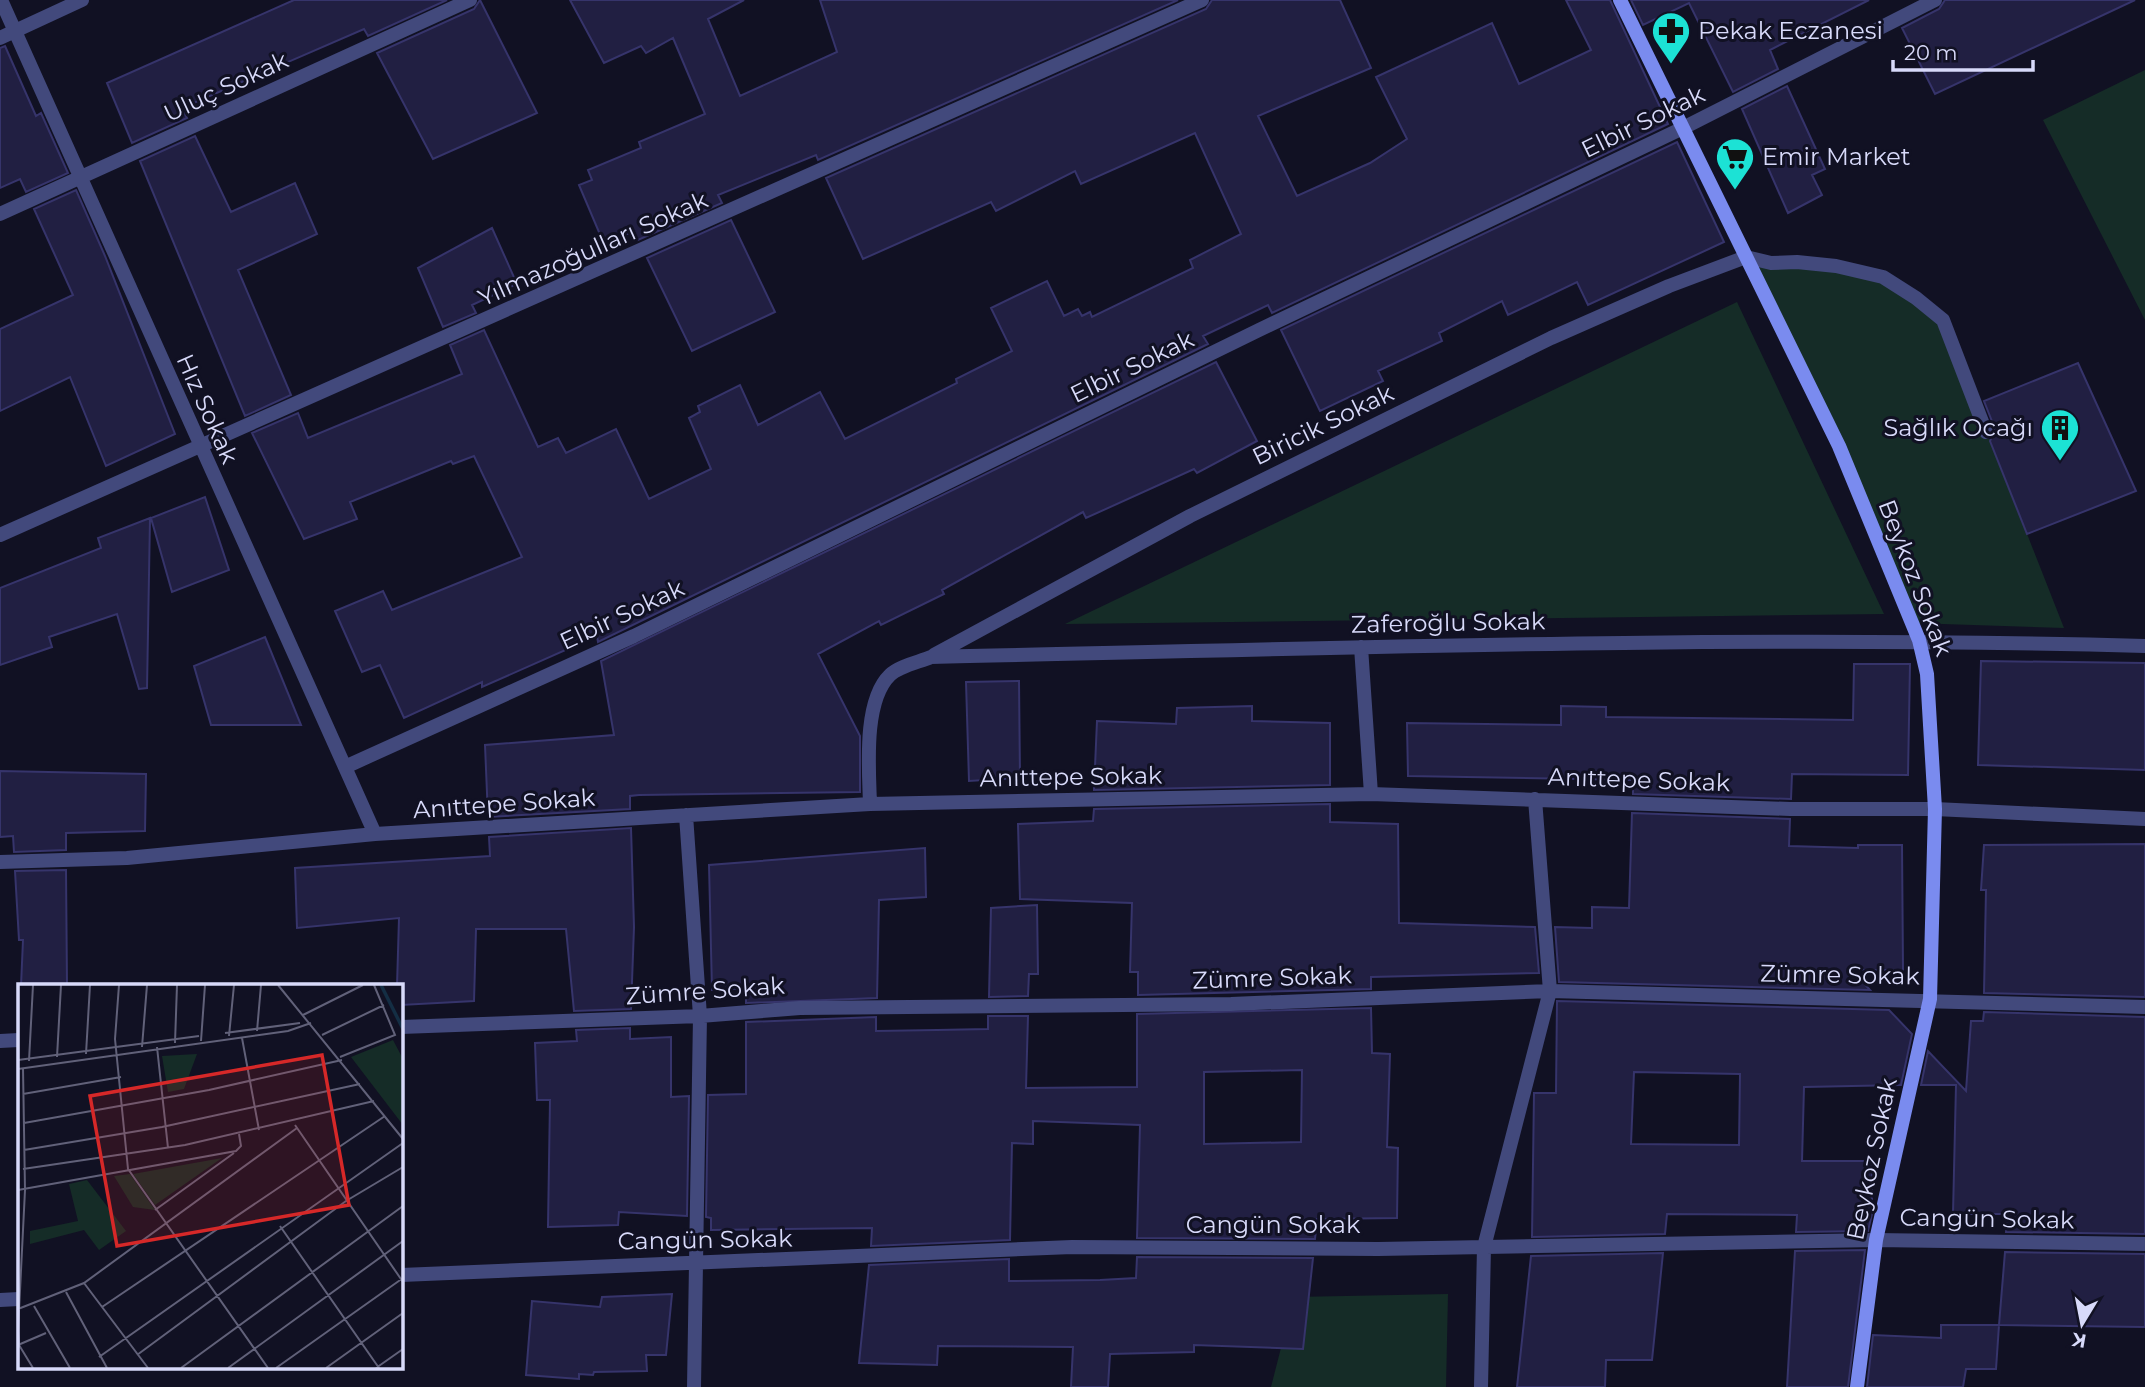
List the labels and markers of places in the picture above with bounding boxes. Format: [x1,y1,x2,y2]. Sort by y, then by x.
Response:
pharmacy icon: Pekak Eczanesi [1650,10,1692,65]
place label: Pekak Eczanesi [1698,16,1883,45]
supermarket icon: Emir Market [1714,136,1756,191]
place label: Emir Market [1762,142,1911,171]
building icon: Sağlık Ocağı [2039,407,2081,462]
place label: Sağlık Ocağı [1883,413,2033,442]

